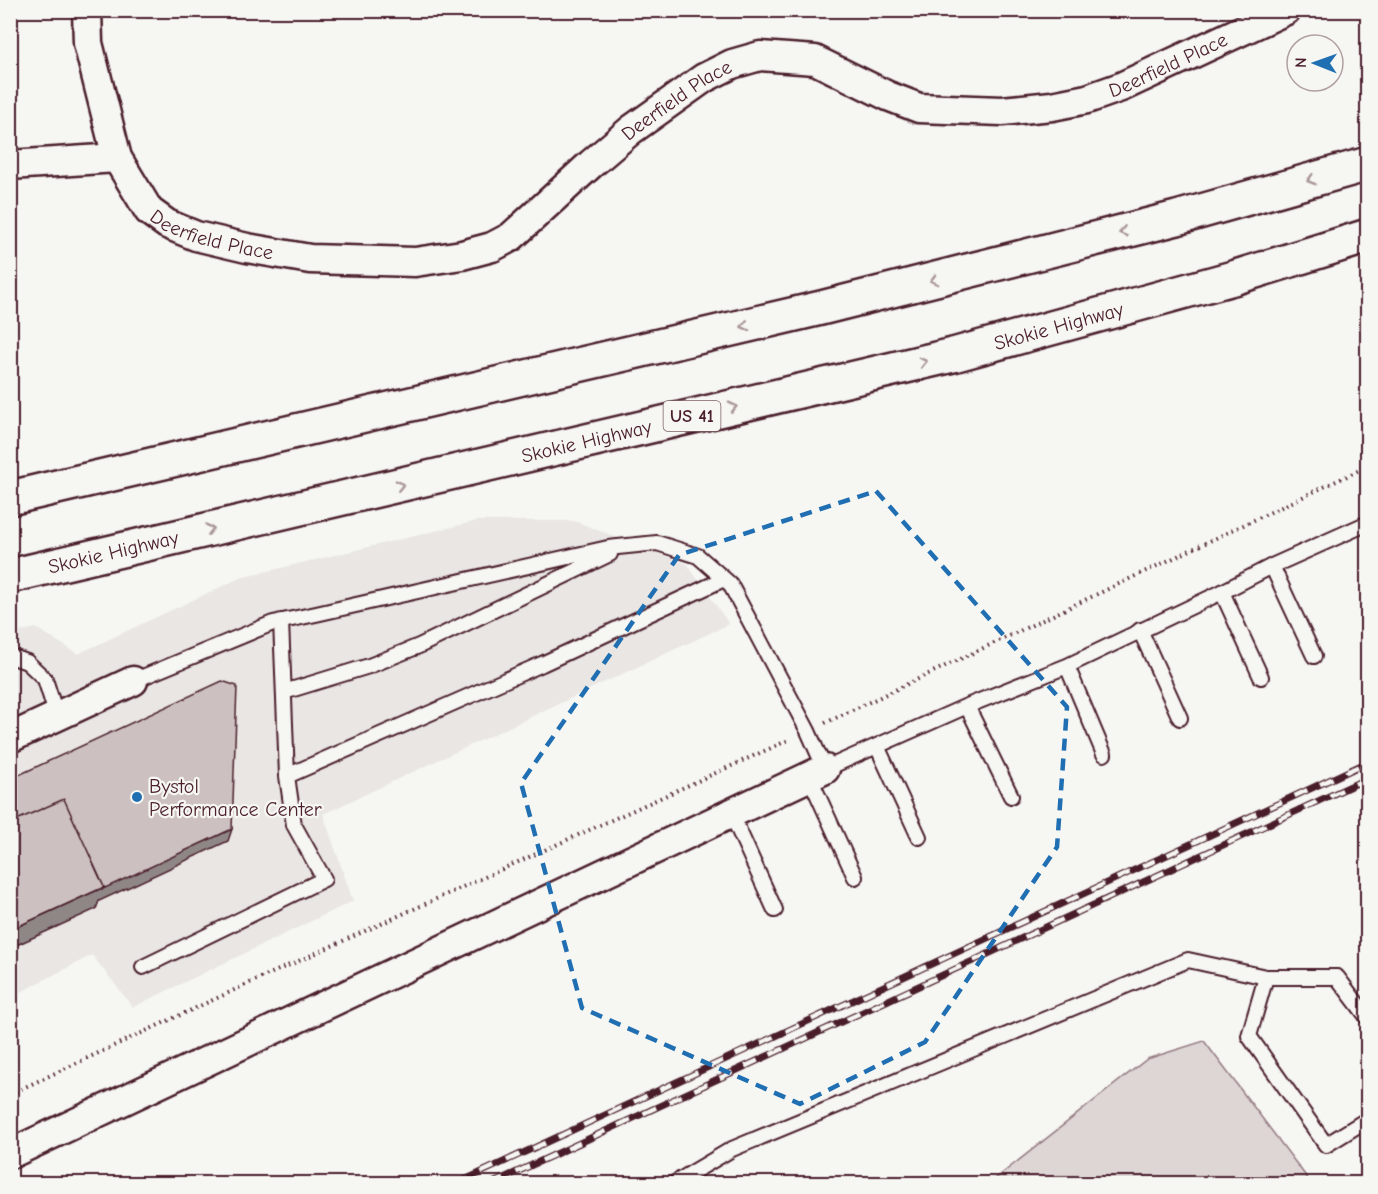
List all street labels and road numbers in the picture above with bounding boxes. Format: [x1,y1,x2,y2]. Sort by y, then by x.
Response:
street label: Deerfield Place [1106,28,1231,102]
street label: Deerfield Place [617,55,735,145]
street label: Deerfield Place [146,205,275,264]
street label: Skokie Highway [991,298,1126,355]
road number: US 41 [664,401,720,431]
street label: Skokie Highway [519,415,654,468]
street label: Skokie Highway [46,526,181,579]

